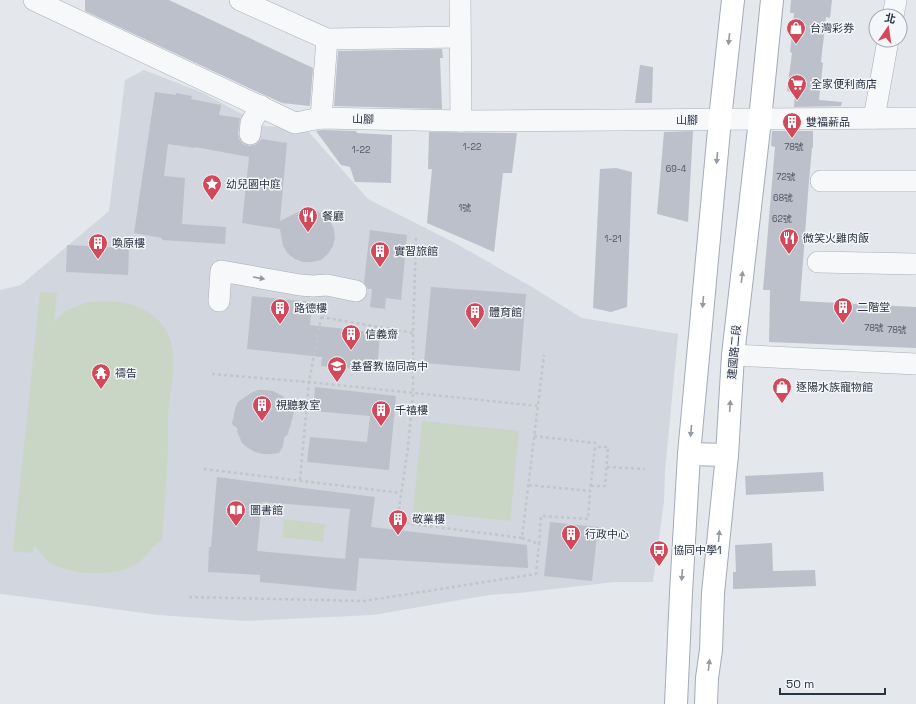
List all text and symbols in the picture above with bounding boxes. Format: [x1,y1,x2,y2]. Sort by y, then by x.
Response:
north arrow [868,8,908,48]
text: 北 [883,10,897,26]
shop icon: 台灣彩券 [785,17,807,45]
place label: 台灣彩券 [810,21,854,35]
one-way arrow [726,33,732,45]
supermarket icon: 全家便利商店 [786,73,808,101]
place label: 全家便利商店 [811,77,877,91]
building icon: 雙福薪品 [781,111,803,139]
street label: 山腳 [352,112,374,126]
street label: 山腳 [676,113,698,127]
place label: 雙福薪品 [806,115,850,129]
house number: 1-22 [463,141,481,153]
house number: 78號 [784,141,804,153]
house number: 1-22 [352,144,370,156]
one-way arrow [713,152,720,164]
house number: 69-4 [666,163,687,175]
house number: 72號 [776,171,796,183]
place icon: 幼兒園中庭 [201,173,223,201]
place label: 幼兒園中庭 [226,177,281,191]
house number: 68號 [773,192,793,204]
house number: 1號 [459,202,471,214]
restaurant icon: 餐廳 [297,205,319,233]
place label: 餐廳 [322,209,344,223]
house number: 62號 [772,213,792,225]
restaurant icon: 微笑火雞肉飯 [778,227,800,255]
place label: 微笑火雞肉飯 [803,231,869,245]
building icon: 喚原樓 [87,232,109,260]
house number: 1-21 [604,233,622,245]
place label: 喚原樓 [112,236,145,250]
building icon: 實習旅館 [369,240,391,268]
place label: 實習旅館 [394,244,438,258]
one-way arrow [739,271,746,283]
one-way arrow [253,275,266,281]
one-way arrow [700,296,707,308]
building icon: 二階堂 [832,296,854,324]
building icon: 路德樓 [269,297,291,325]
place label: 二階堂 [857,300,890,314]
place label: 路德樓 [294,301,327,315]
building icon: 體育館 [464,301,486,329]
place label: 體育館 [489,305,522,319]
house number: 78號 [864,322,884,334]
building icon: 信義齋 [340,323,362,351]
street label: 建國路二段 [725,324,743,380]
house number: 78號 [887,324,907,336]
place label: 信義齋 [365,327,398,341]
school or university icon: 基督教協同高中 [326,355,348,383]
place label: 基督教協同高中 [351,359,428,373]
temple icon: 禱告 [90,362,112,390]
place label: 禱告 [115,366,137,380]
shop icon: 逐陽水族寵物館 [771,376,793,404]
place label: 逐陽水族寵物館 [796,380,873,394]
building icon: 視聽教室 [251,394,273,422]
place label: 視聽教室 [276,398,320,412]
building icon: 千禧樓 [370,399,392,427]
one-way arrow [726,400,733,412]
place label: 千禧樓 [395,403,428,417]
one-way arrow [688,425,695,437]
library icon: 圖書館 [225,499,247,527]
place label: 圖書館 [250,503,283,517]
building icon: 敬業樓 [387,508,409,536]
place label: 敬業樓 [412,512,445,526]
building icon: 行政中心 [560,523,582,551]
place label: 行政中心 [585,527,629,541]
one-way arrow [716,530,722,542]
bus stop icon: 協同中學1 [648,539,670,567]
place label: 協同中學1 [673,543,722,557]
one-way arrow [678,569,685,581]
one-way arrow [706,659,712,671]
scale bar [780,670,885,696]
text: 50 m [786,676,814,692]

